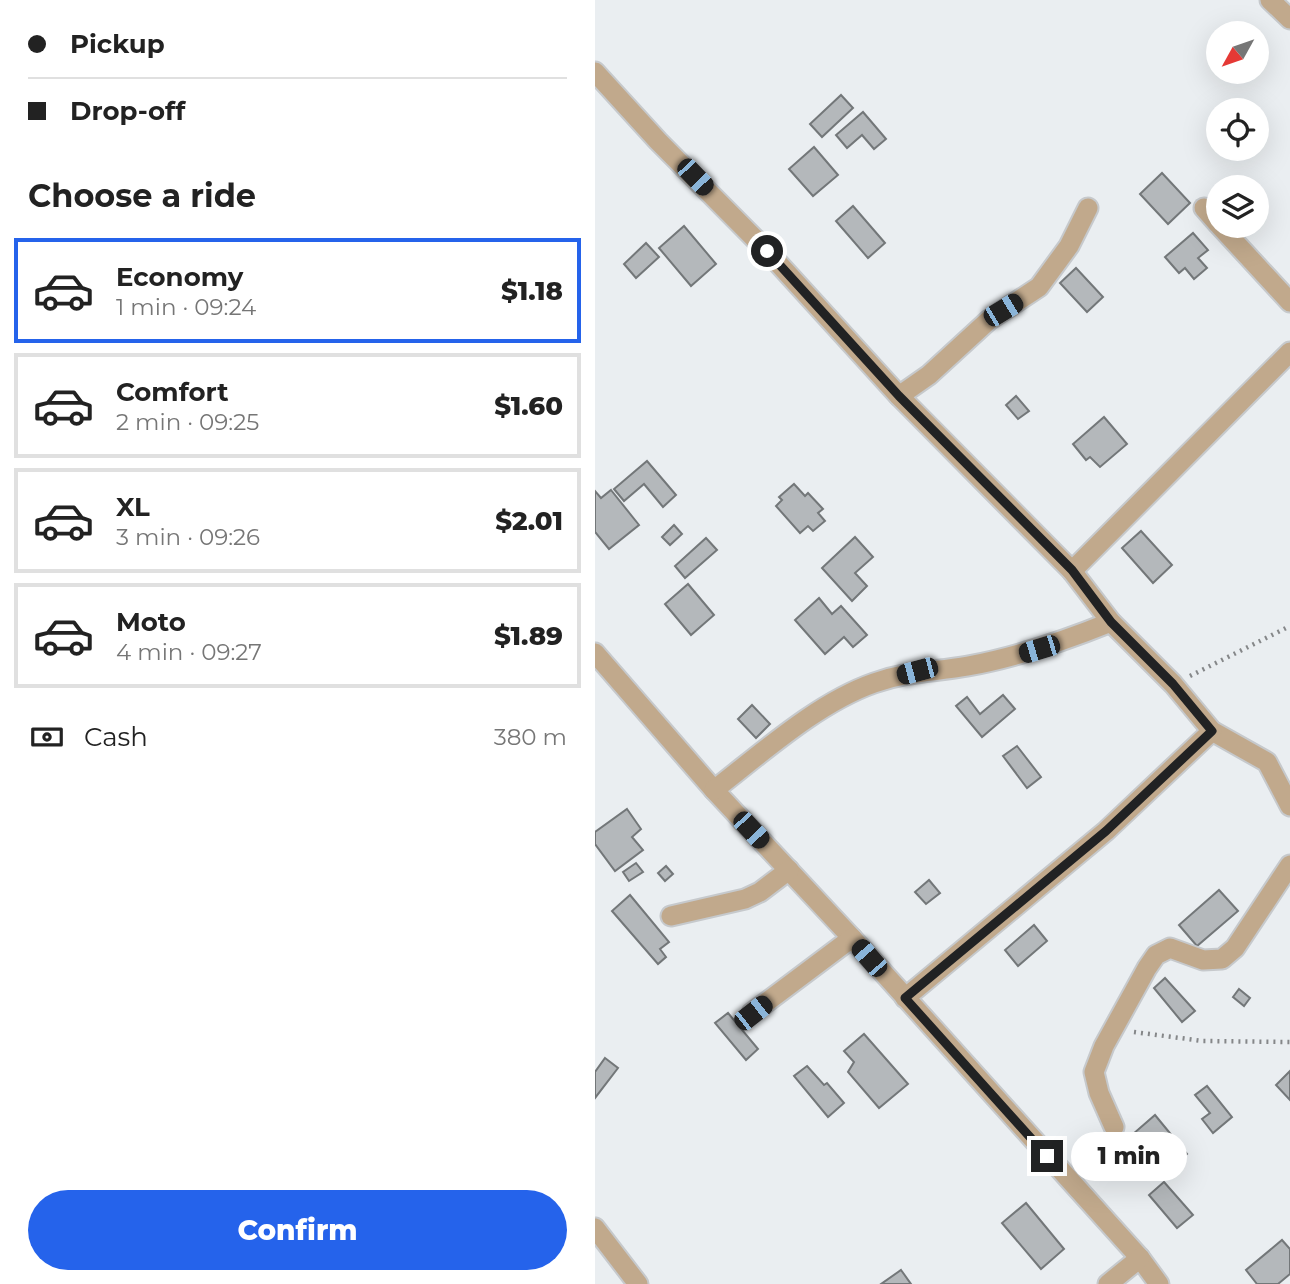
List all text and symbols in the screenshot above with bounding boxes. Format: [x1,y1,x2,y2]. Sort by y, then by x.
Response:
north arrow [1206,21,1269,84]
map controls [1206,21,1269,238]
text: Pickup [70,28,165,60]
text: Drop-off [70,95,185,127]
button: locate [1206,98,1269,161]
car [673,155,718,199]
button: layers [1206,175,1269,238]
text: Choose a ride [28,176,256,215]
route start [751,235,783,267]
icon: car [32,259,95,322]
text: Economy [116,261,243,293]
text: $1.18 [501,275,563,307]
car [980,290,1027,330]
text: 1 min · 09:24 [116,293,256,321]
icon: car [32,374,95,437]
text: Comfort [116,376,228,408]
text: $1.60 [494,390,563,422]
text: 2 min · 09:25 [116,408,259,436]
icon: car [32,489,95,552]
text: XL [116,491,150,523]
text: $2.01 [495,505,563,537]
text: 3 min · 09:26 [116,523,260,551]
icon: car [32,604,95,667]
text: Moto [116,606,186,638]
text: $1.89 [494,620,563,652]
car [1016,633,1063,665]
text: 4 min · 09:27 [116,638,262,666]
car [894,655,941,687]
icon: cash [28,718,66,756]
text: Cash [84,721,148,753]
text: 380 m [494,723,567,751]
car [729,807,774,853]
car [848,935,891,981]
car [730,992,777,1034]
callout: 1 min [1071,1132,1187,1180]
route end [1031,1140,1063,1172]
text: 1 min [1097,1142,1161,1170]
button: Confirm [28,1190,567,1270]

